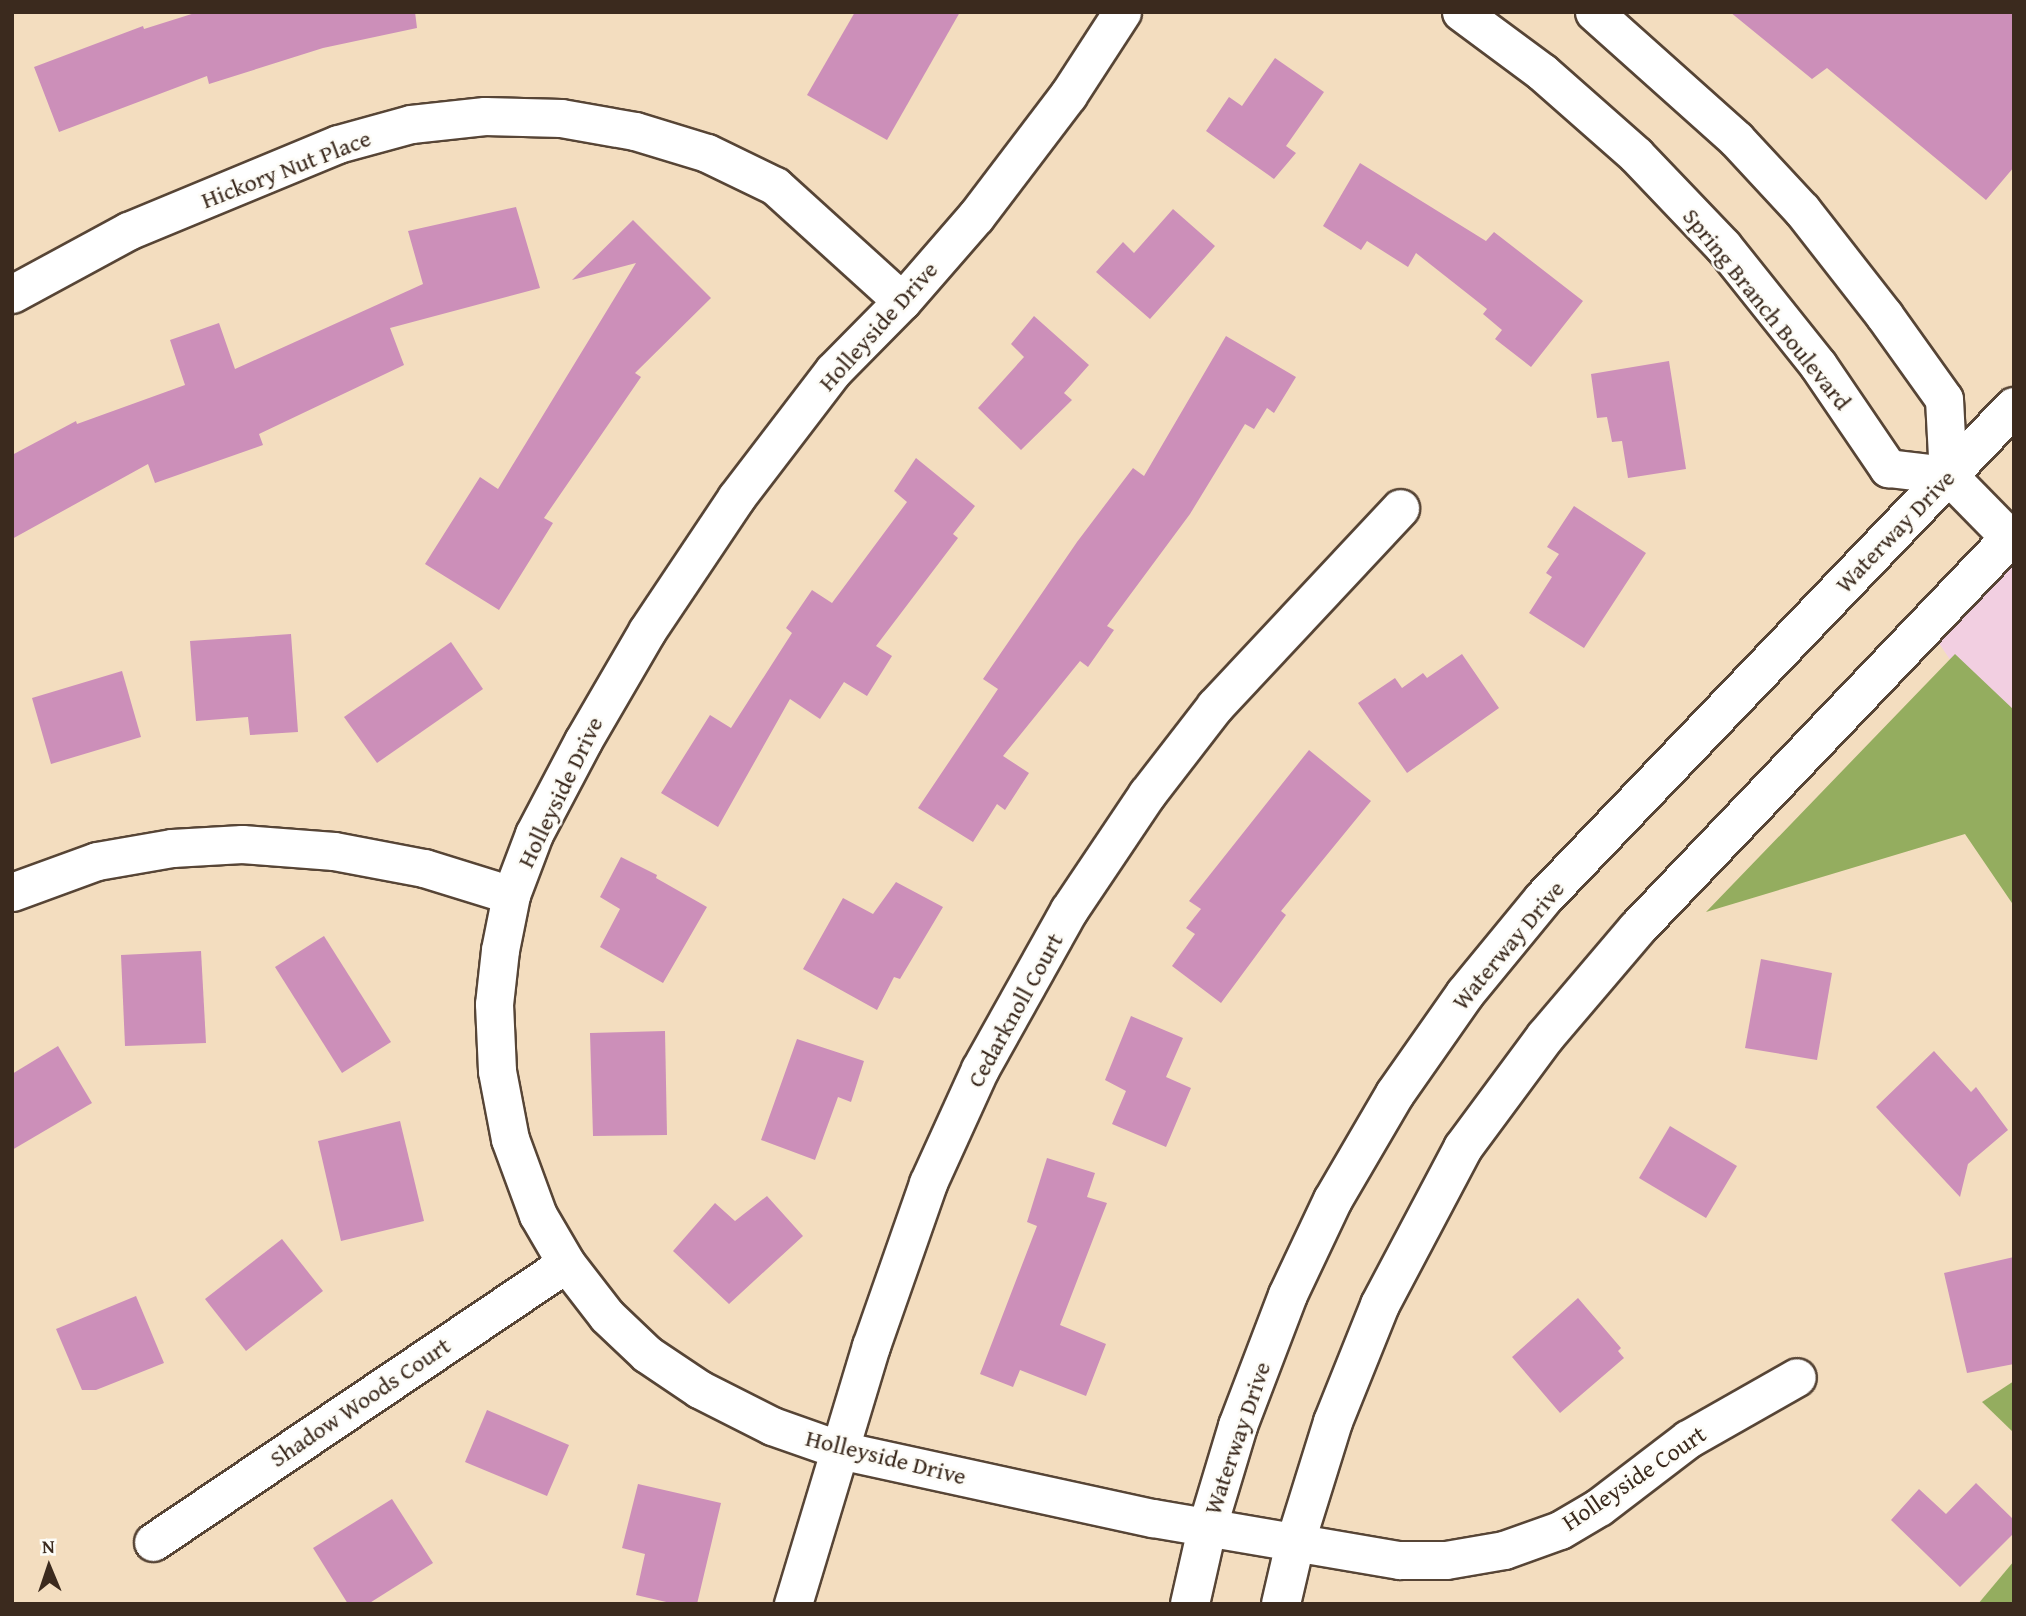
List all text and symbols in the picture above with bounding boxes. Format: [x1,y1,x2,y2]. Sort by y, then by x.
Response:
street label: Hickory Nut Place [197,123,375,215]
street label: Spring Branch Boulevard [1677,202,1857,416]
street label: Holleyside Drive [812,255,944,397]
street label: Waterway Drive [1829,464,1961,598]
street label: Holleyside Drive [511,712,609,872]
street label: Waterway Drive [1446,875,1570,1015]
street label: Cedarknoll Court [961,928,1069,1092]
street label: Shadow Woods Court [264,1331,456,1473]
street label: Waterway Drive [1197,1358,1277,1518]
street label: Holleyside Court [1557,1419,1711,1537]
street label: Holleyside Drive [803,1423,969,1491]
north arrow [14,1532,84,1602]
text: N [41,1532,55,1560]

